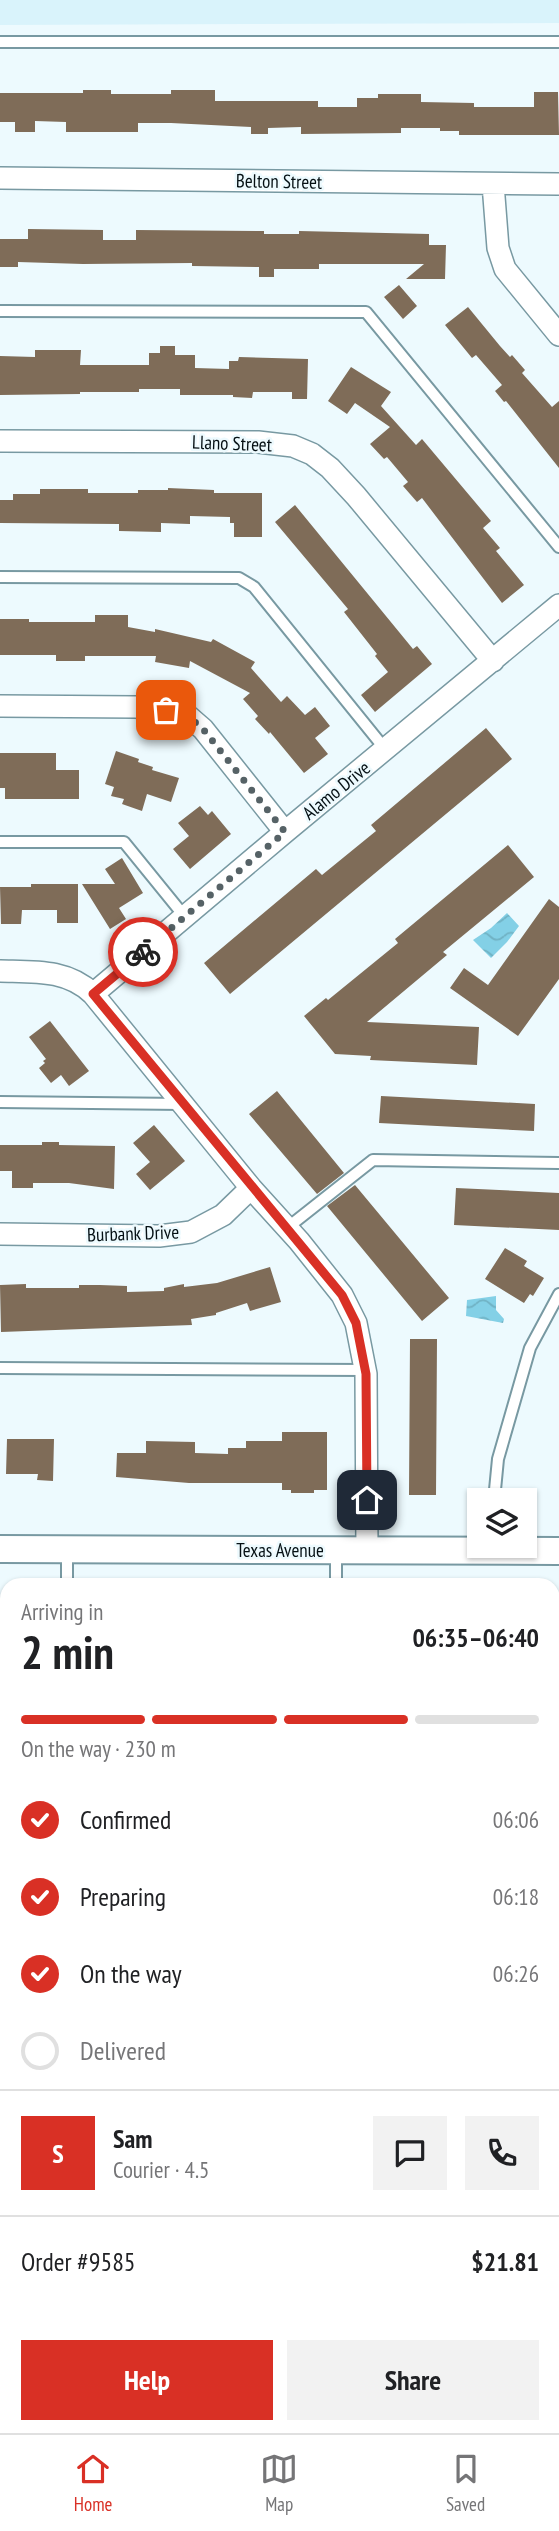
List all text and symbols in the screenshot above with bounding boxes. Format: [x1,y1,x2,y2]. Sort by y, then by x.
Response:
street label: Belton Street [236,168,323,194]
street label: Llano Street [192,430,273,456]
pin [136,680,196,740]
icon: bag [147,691,185,729]
street label: Alamo Drive [297,755,375,825]
courier [108,917,178,987]
icon: bike [124,933,162,971]
street label: Burbank Drive [87,1219,180,1247]
pin [337,1470,397,1530]
icon: home [348,1481,386,1519]
map controls [467,1488,537,1558]
button: layers [467,1488,537,1558]
street label: Texas Avenue [236,1538,324,1562]
text: Arriving in [21,1597,103,1626]
text: 06:35–06:40 [412,1621,539,1654]
text: 2 min [21,1622,114,1682]
text: On the way · 230 m [21,1734,176,1763]
icon: check [21,1801,59,1839]
text: Confirmed [80,1803,171,1836]
text: 06:06 [493,1805,539,1834]
icon: check [21,1878,59,1916]
text: Preparing [80,1880,166,1913]
text: 06:18 [493,1882,539,1911]
icon: check [21,1955,59,1993]
text: On the way [80,1957,182,1990]
text: 06:26 [493,1959,539,1988]
text: Delivered [80,2034,166,2067]
button: chat [373,2116,447,2190]
button: phone [465,2116,539,2190]
text: Sam [113,2122,152,2155]
text: S [52,2137,64,2170]
text: Courier · 4.5 [113,2155,209,2184]
text: Order #9585 [21,2245,136,2278]
text: $21.81 [471,2245,539,2278]
button: Help [21,2340,273,2420]
button: Share [287,2340,539,2420]
tab: Home [74,2450,112,2516]
tab: Map [260,2450,298,2516]
tab: Saved [446,2450,485,2516]

